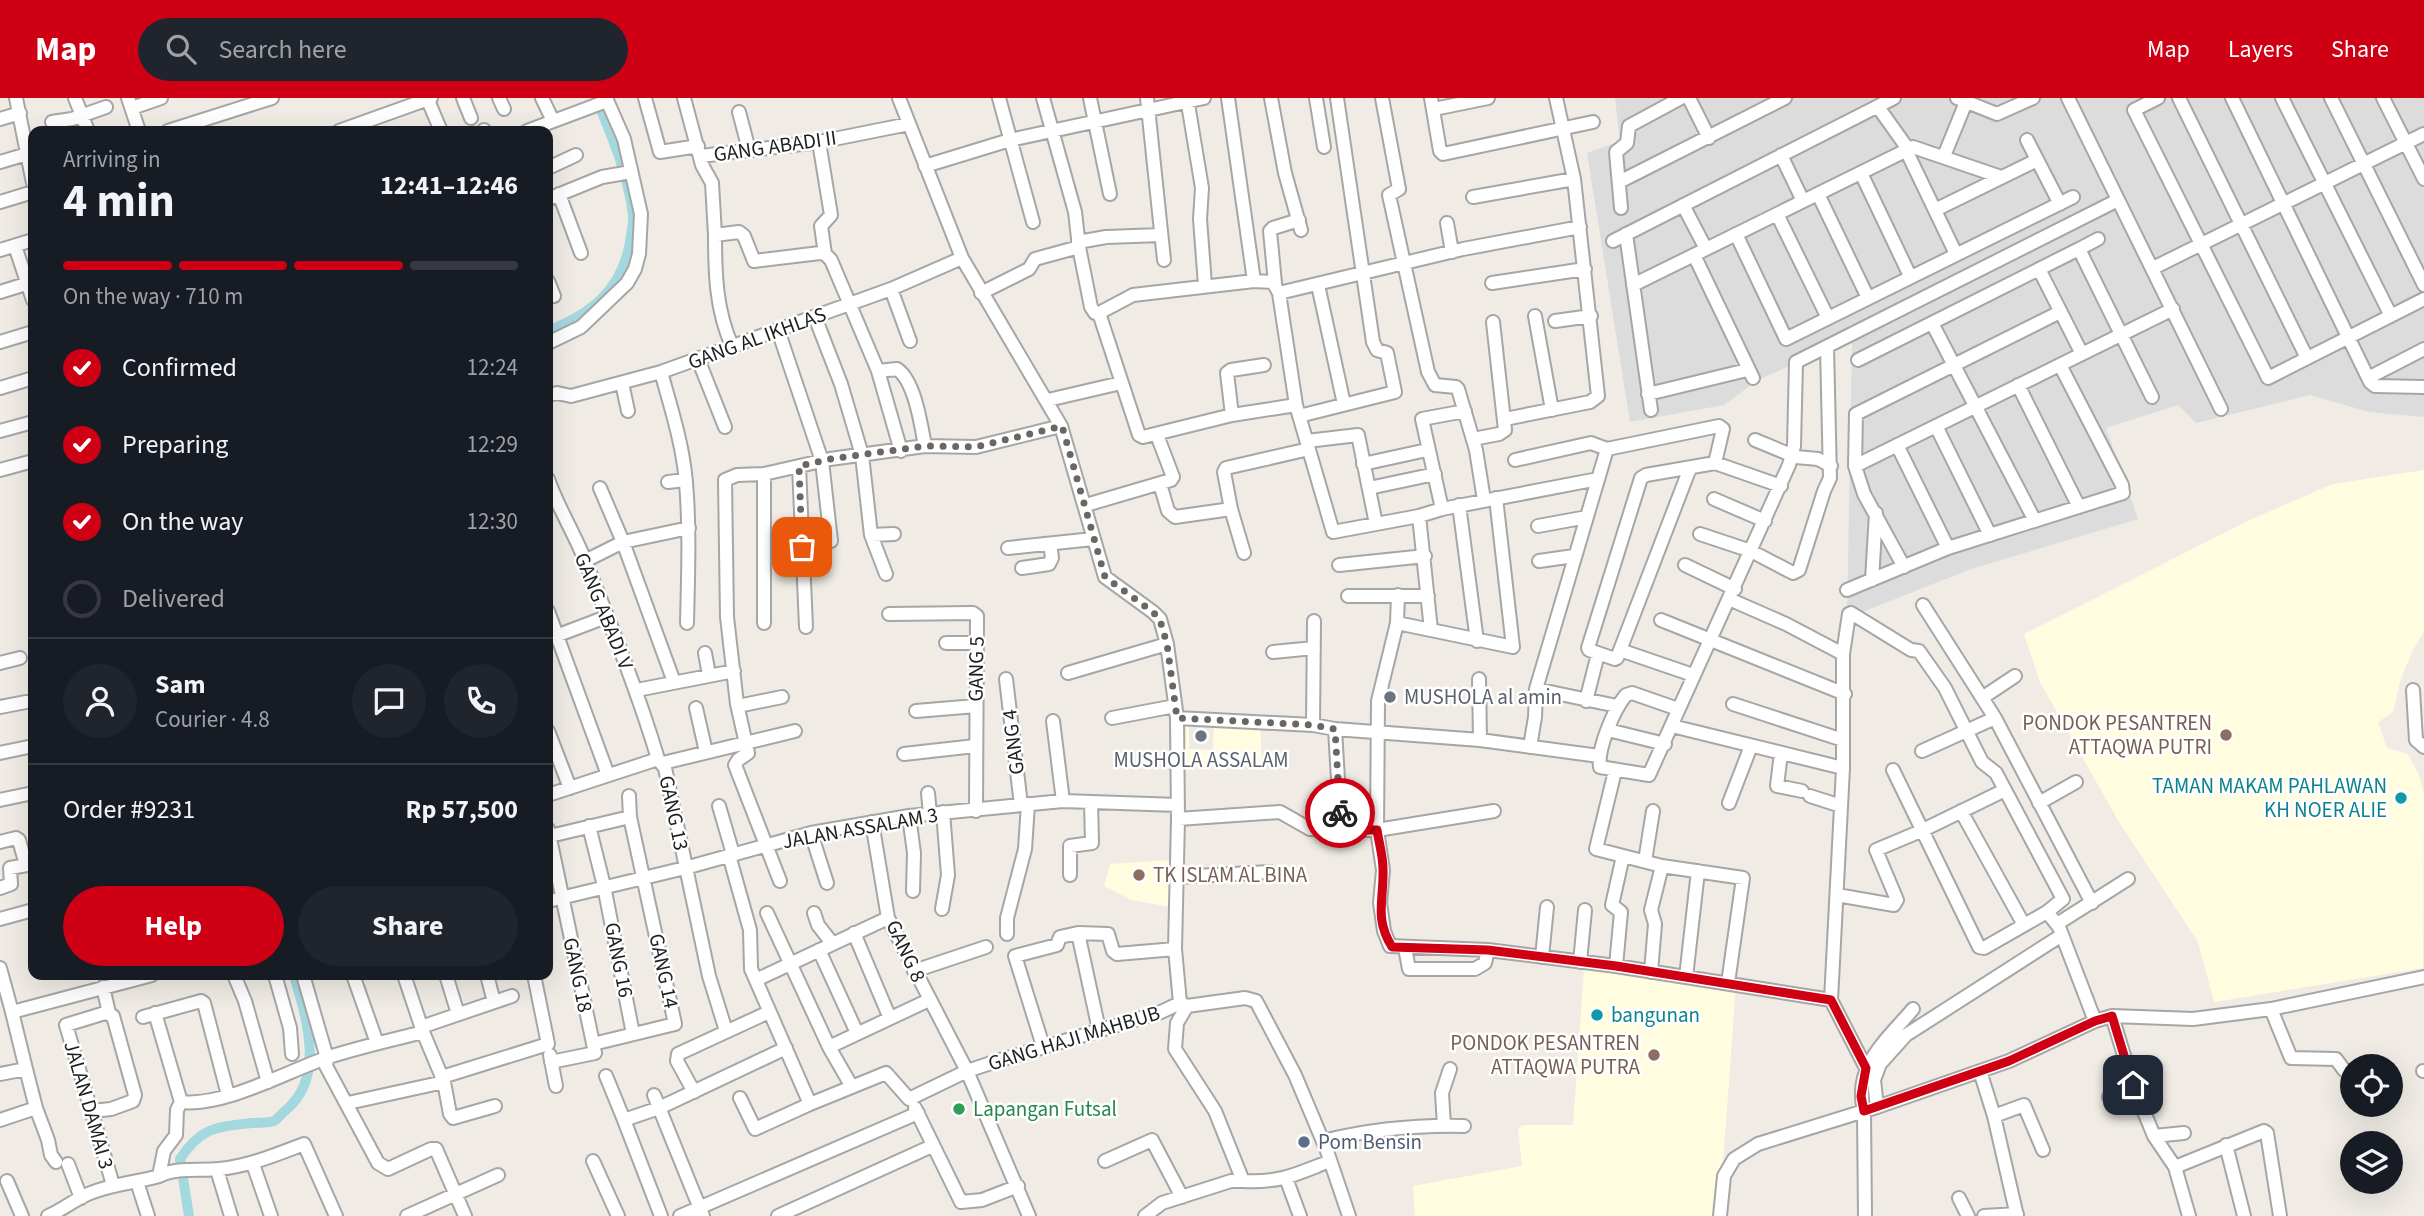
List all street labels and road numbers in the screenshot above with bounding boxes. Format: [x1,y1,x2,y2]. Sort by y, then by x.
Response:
street label: GANG ABADI II [712,123,838,169]
street label: GANG AL IKHLAS [684,299,830,377]
street label: GANG ABADI V [567,548,641,674]
street label: GANG 5 [960,636,992,702]
street label: GANG 4 [994,708,1032,776]
street label: GANG 13 [651,773,697,853]
street label: JALAN ASSALAM 3 [780,800,940,856]
street label: GANG 8 [879,915,933,987]
street label: GANG 16 [597,920,641,1000]
street label: GANG 14 [641,931,687,1011]
street label: GANG 18 [555,935,601,1015]
street label: GANG HAJI MAHBUB [984,998,1164,1078]
street label: JALAN DAMAI 3 [56,1037,122,1173]

